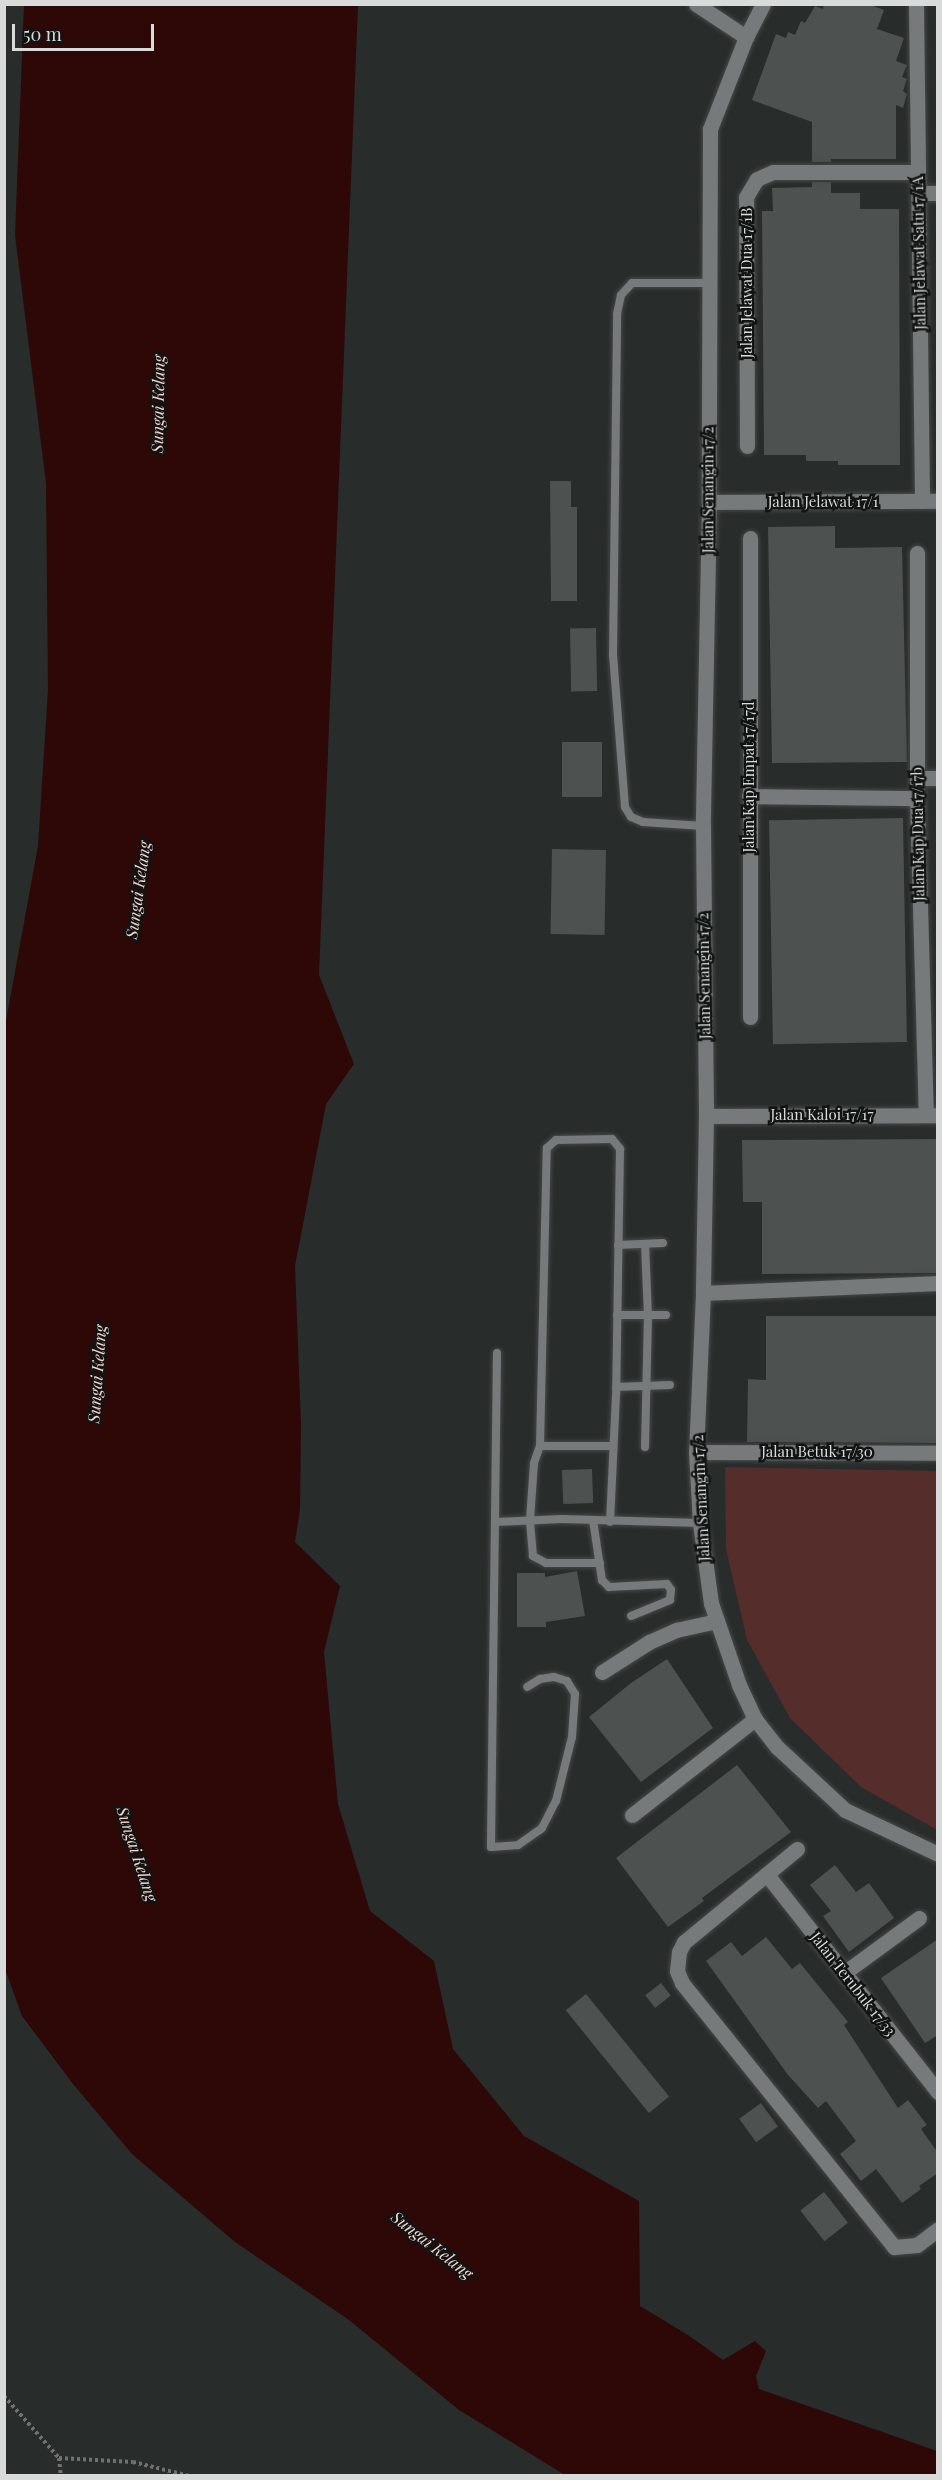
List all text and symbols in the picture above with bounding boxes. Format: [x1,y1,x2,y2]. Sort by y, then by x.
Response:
scale bar [15,12,158,50]
text: 50 m [23,22,62,46]
street label: Jalan Jelawat Satu 17/1A [909,176,929,330]
street label: Jalan Jelawat Dua 17/1B [738,207,756,359]
water label: Sungai Kelang [148,355,168,453]
street label: Jalan Senangin 17/2 [699,427,717,553]
street label: Jalan Jelawat 17/1 [768,493,878,511]
street label: Jalan Kap Empat 17/17d [740,701,758,853]
street label: Jalan Kap Dua 17/17b [908,767,928,901]
water label: Sungai Kelang [122,840,154,940]
street label: Jalan Senangin 17/2 [694,913,714,1039]
street label: Jalan Kaloi 17/17 [771,1106,873,1124]
water label: Sungai Kelang [84,1324,110,1424]
street label: Jalan Senangin 17/2 [689,1434,713,1562]
street label: Jalan Betuk 17/30 [761,1443,873,1461]
water label: Sungai Kelang [113,1804,161,1904]
street label: Jalan Terubuk 17/33 [807,1928,899,2040]
water label: Sungai Kelang [387,2207,477,2283]

